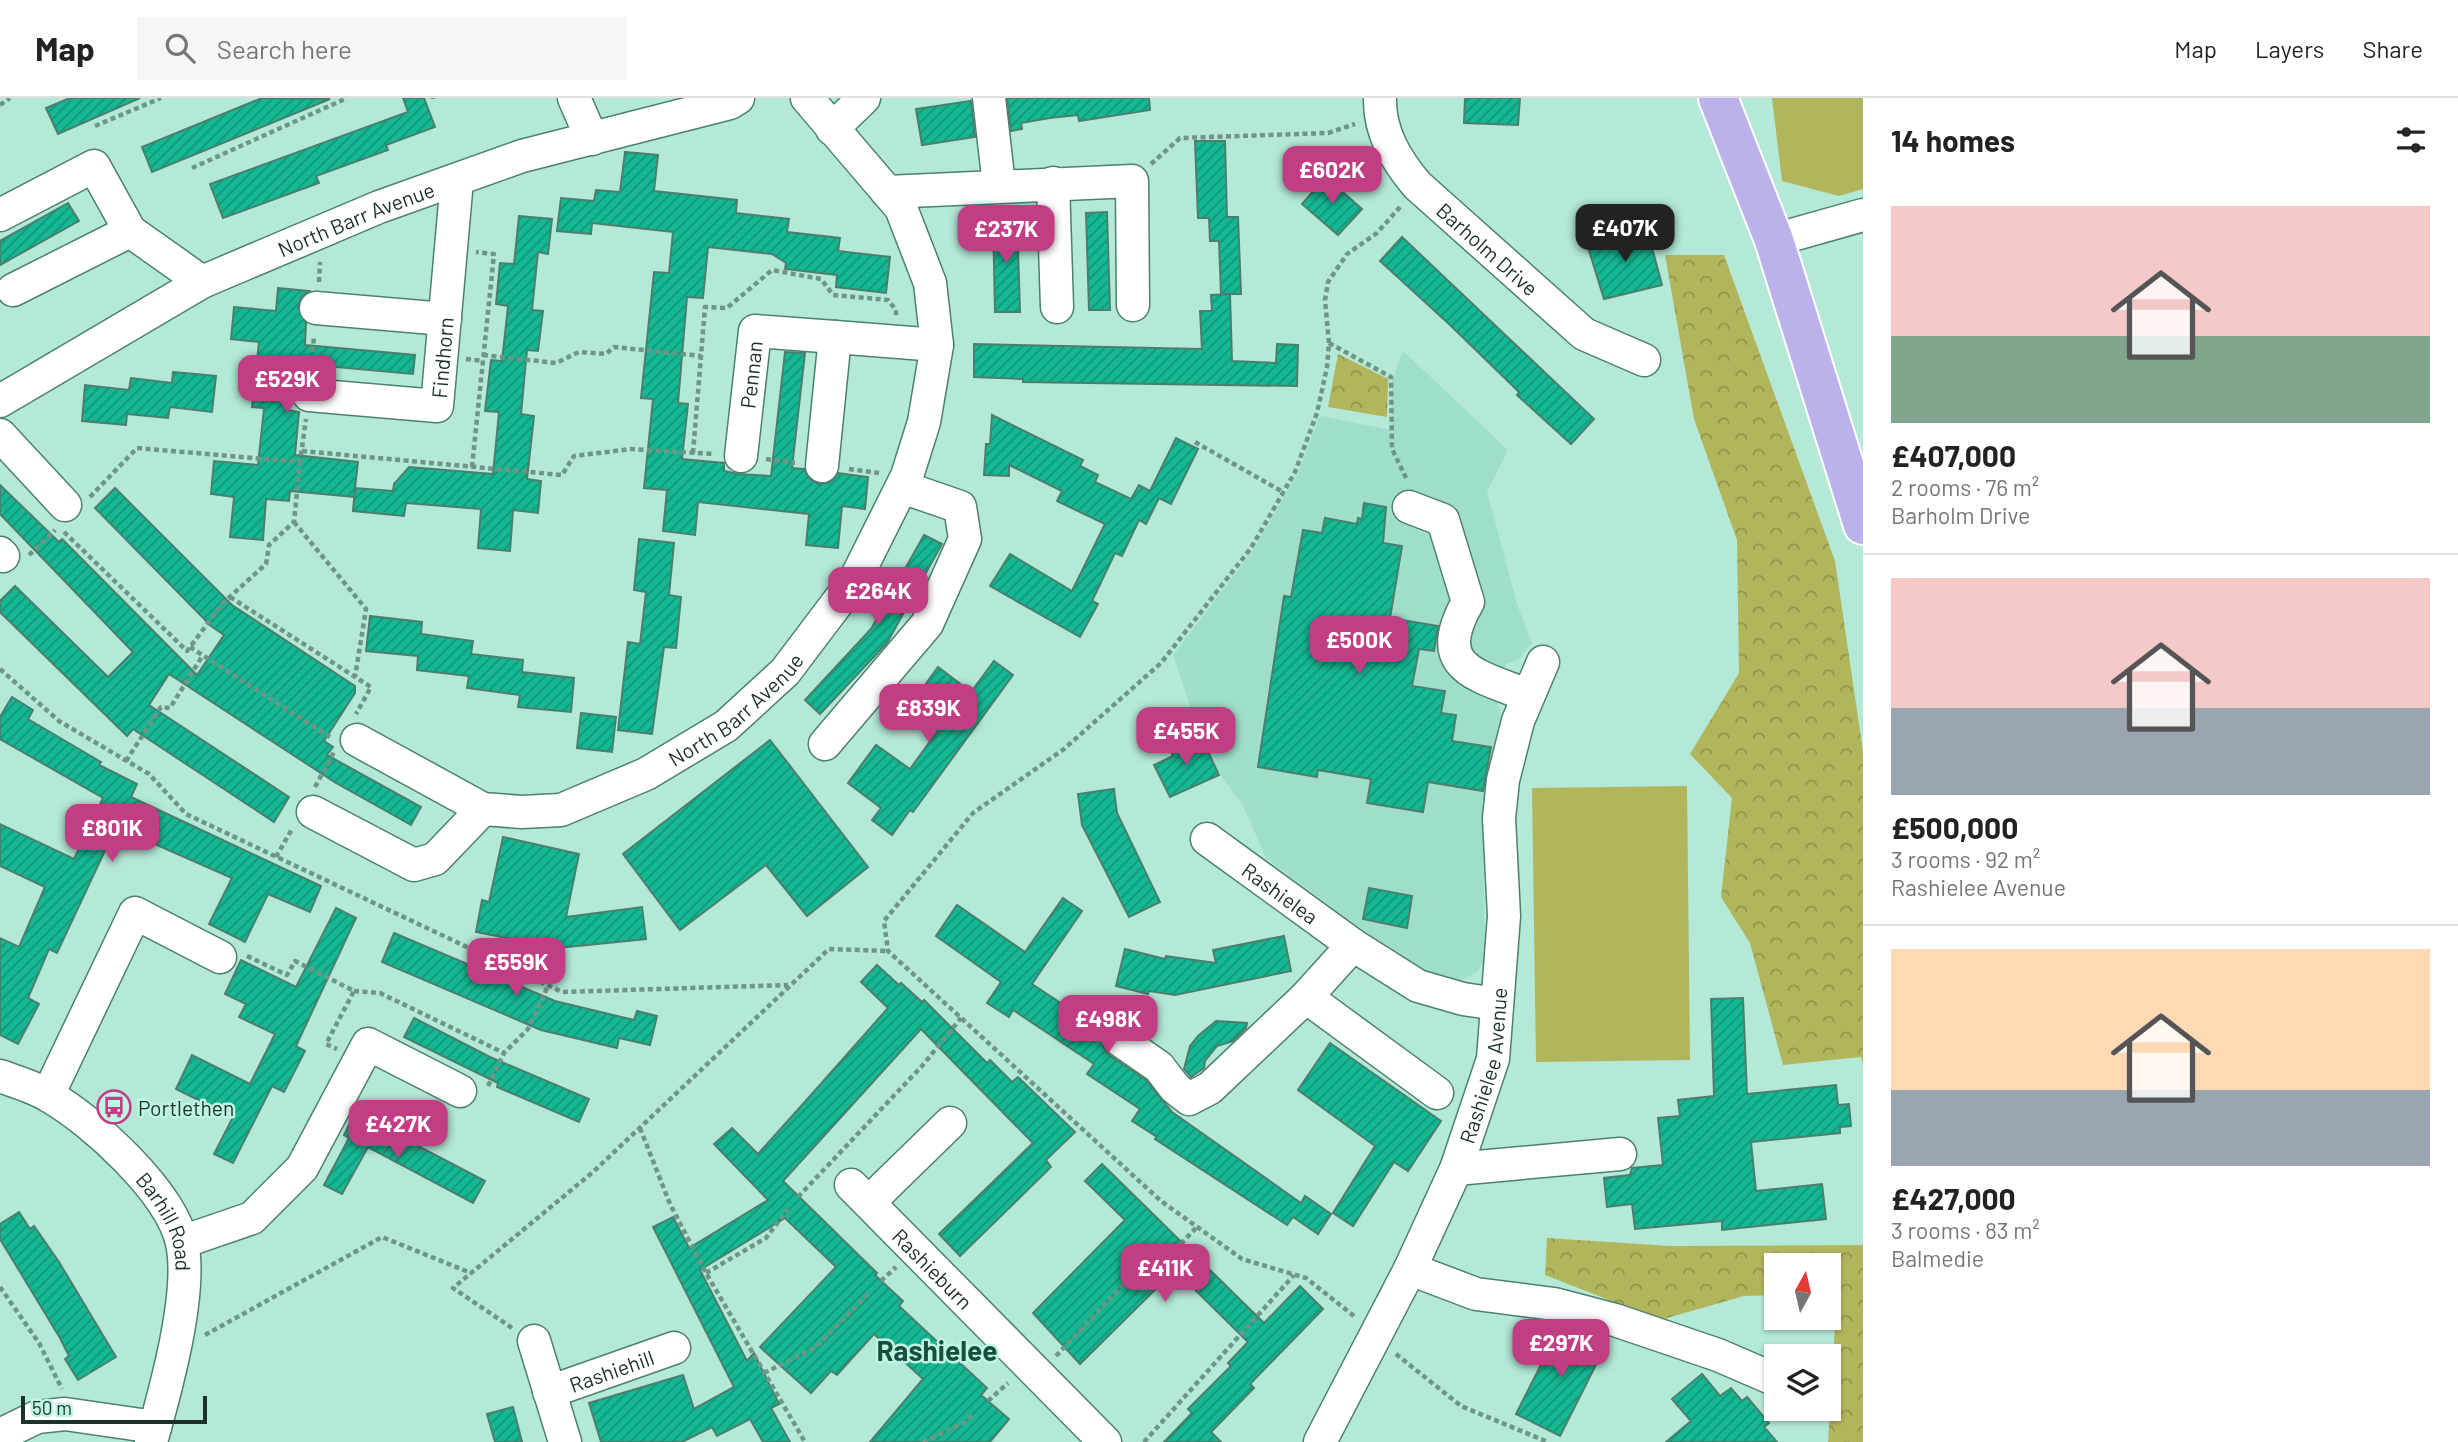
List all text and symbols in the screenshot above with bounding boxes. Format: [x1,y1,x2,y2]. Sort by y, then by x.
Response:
search box [137,17,627,80]
text: Map [35,28,95,68]
icon: search [161,29,199,67]
text: Search here [217,33,352,64]
text: Map [2174,34,2217,63]
text: Layers [2255,34,2324,63]
text: Share [2362,34,2423,63]
icon: filters [2392,121,2430,159]
text: 14 homes [1891,122,2015,158]
pin: £602K [1283,146,1381,206]
text: £602K [1299,155,1365,183]
street label: North Barr Avenue [274,176,438,261]
street label: Barholm Drive [1432,197,1544,300]
pin: £407K [1576,204,1674,264]
pin: £237K [957,206,1055,265]
text: £407K [1592,213,1658,241]
text: £237K [974,214,1038,242]
icon: home [2098,252,2224,378]
street label: Findhorn [425,316,457,399]
street label: Pennan [734,339,766,410]
pin: £529K [238,356,336,415]
text: £529K [254,364,320,392]
text: £407,000 [1891,437,2016,473]
text: 2 rooms · 76 m² [1891,473,2039,501]
text: Barholm Drive [1891,501,2030,529]
pin: £264K [829,568,927,627]
text: £264K [844,576,912,604]
pin: £500K [1310,616,1408,676]
icon: home [2098,624,2224,750]
text: £500K [1325,625,1393,653]
street label: North Barr Avenue [663,648,808,771]
pin: £839K [879,684,977,744]
text: £839K [895,693,961,721]
pin: £455K [1137,708,1235,767]
text: £455K [1152,716,1220,744]
pin: £801K [63,804,161,864]
text: £500,000 [1891,809,2018,845]
text: £801K [81,813,143,841]
text: 3 rooms · 92 m² [1891,845,2040,873]
street label: Rashielea [1238,856,1324,929]
text: Rashielee Avenue [1891,873,2066,901]
pin: £559K [467,939,565,998]
text: £559K [483,947,549,975]
street label: Rashielee Avenue [1453,986,1511,1146]
icon: home [2098,995,2224,1121]
pin: £498K [1059,996,1157,1055]
text: £498K [1074,1004,1142,1032]
bus stop icon: Portlethen [95,1088,133,1126]
place label: Portlethen [138,1095,234,1120]
pin: £427K [349,1100,447,1160]
text: £427K [365,1109,431,1137]
street label: Barhill Road [132,1166,197,1271]
text: £427,000 [1891,1180,2016,1216]
text: 3 rooms · 83 m² [1891,1216,2040,1244]
street label: Rashieburn [888,1223,978,1314]
pin: £411K [1116,1244,1214,1304]
text: Balmedie [1891,1244,1984,1272]
text: £411K [1137,1253,1193,1281]
north arrow [1764,1253,1841,1330]
map controls [1764,1253,1841,1421]
pin: £297K [1512,1320,1610,1379]
text: £297K [1529,1328,1594,1356]
district label: Rashielee [876,1333,998,1367]
street label: Rashiehill [566,1344,657,1396]
button: layers [1764,1344,1841,1421]
scale bar [21,1393,206,1425]
text: 50 m [32,1396,72,1419]

